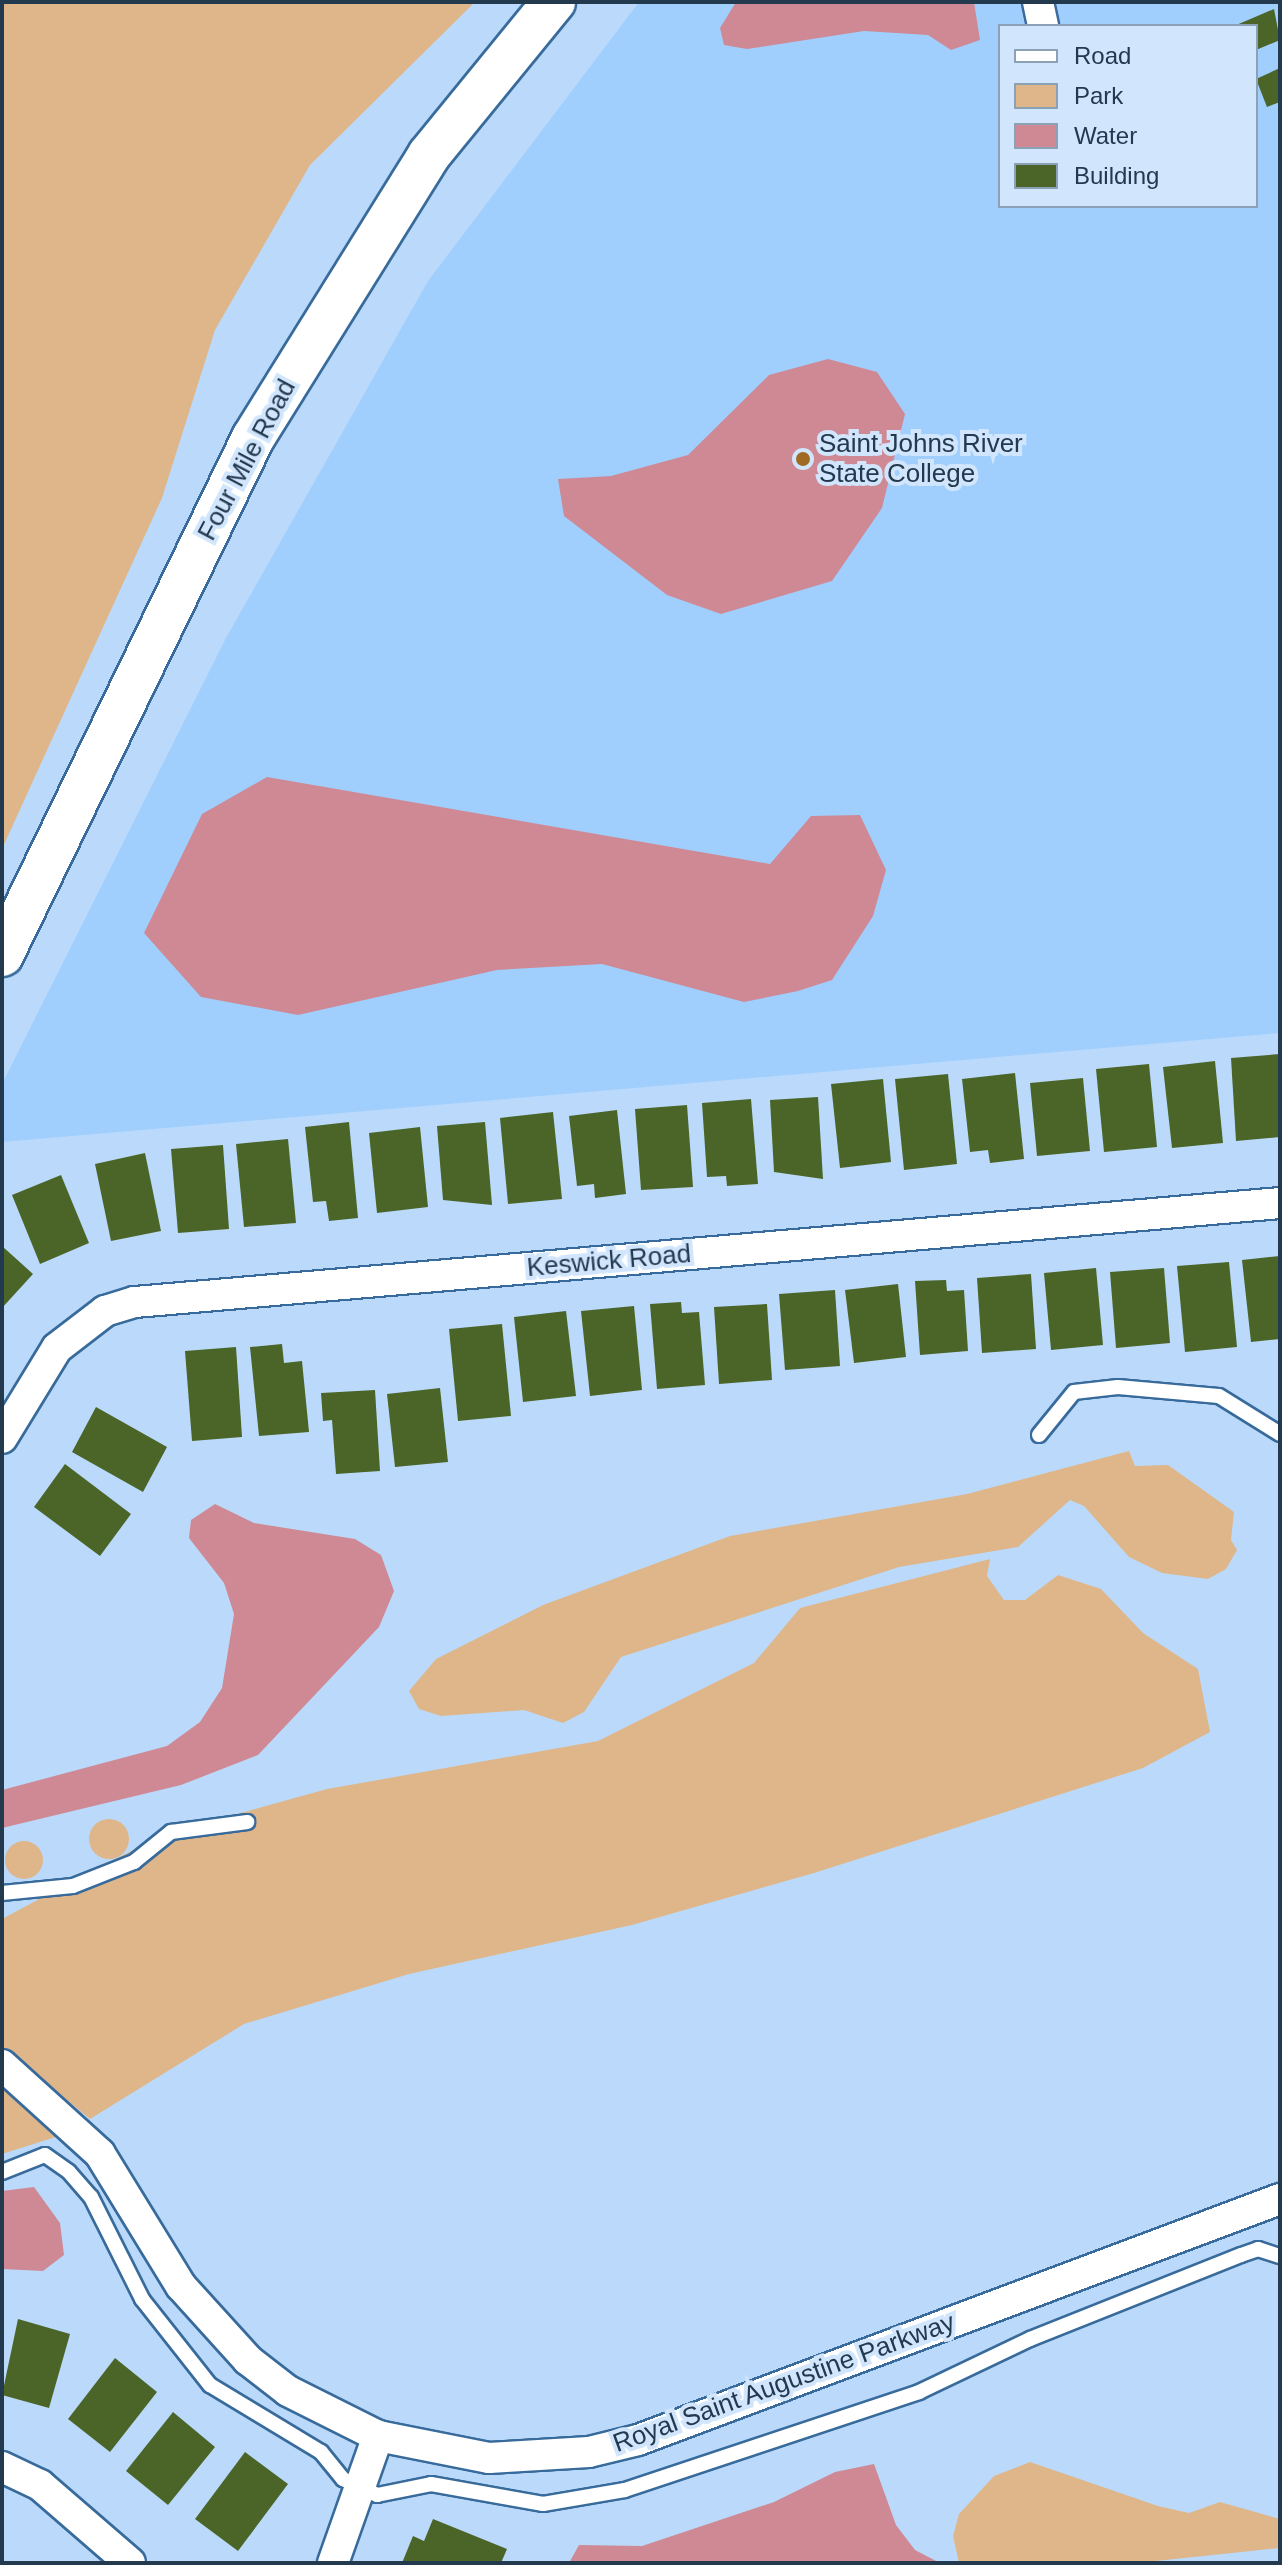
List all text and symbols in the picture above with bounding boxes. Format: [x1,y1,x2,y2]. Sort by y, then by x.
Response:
legend [998,24,1258,208]
text: Road [1074,42,1131,69]
text: Park [1074,82,1123,109]
text: Water [1074,122,1137,149]
text: Building [1074,162,1159,189]
street label: Four Mile Road [192,374,302,546]
place label: Saint Johns River State College [819,428,1023,490]
marker: Saint Johns River State College [794,450,812,468]
street label: Keswick Road [526,1238,692,1284]
street label: Royal Saint Augustine Parkway [608,2306,960,2460]

